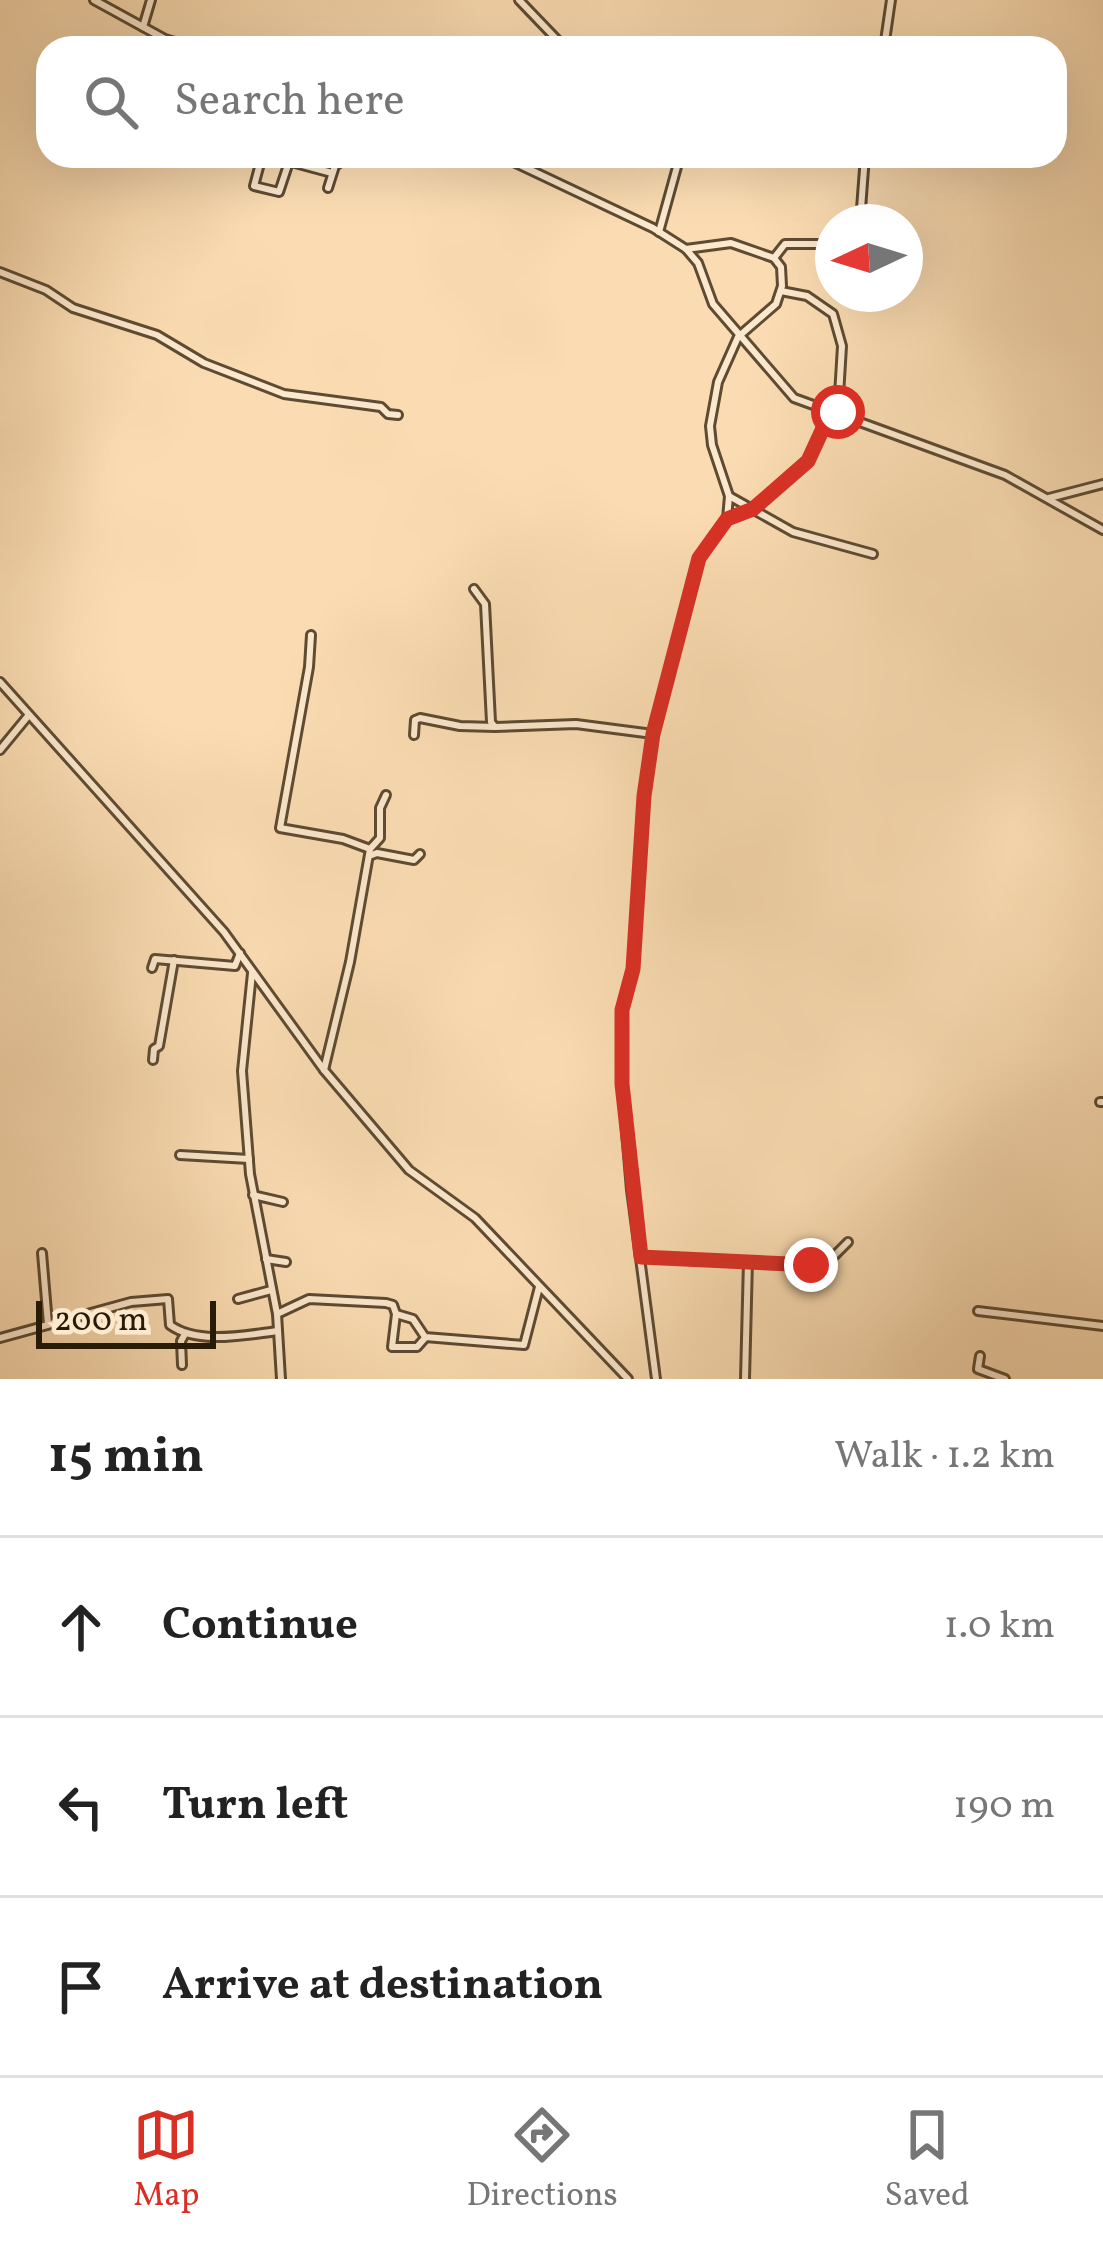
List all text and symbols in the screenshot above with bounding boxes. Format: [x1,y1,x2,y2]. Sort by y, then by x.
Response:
search box [36,36,1067,168]
icon: search [78,69,144,135]
text: Search here [174,71,405,134]
north arrow [815,204,923,312]
route start [811,385,865,439]
route end [784,1238,838,1292]
scale bar [36,1295,216,1348]
text: 200 m [54,1299,148,1345]
text: 15 min [48,1422,204,1493]
text: Walk · 1.2 km [834,1430,1055,1484]
icon: ahead [48,1594,114,1660]
text: Continue [162,1595,358,1658]
text: 1.0 km [944,1600,1055,1654]
icon: left [48,1774,114,1840]
text: Turn left [162,1775,348,1838]
text: 190 m [953,1780,1055,1834]
icon: arrive [48,1954,114,2020]
text: Arrive at destination [162,1955,603,2018]
tab: Map [133,2102,200,2220]
tab: Directions [466,2102,618,2220]
tab: Saved [885,2102,970,2220]

